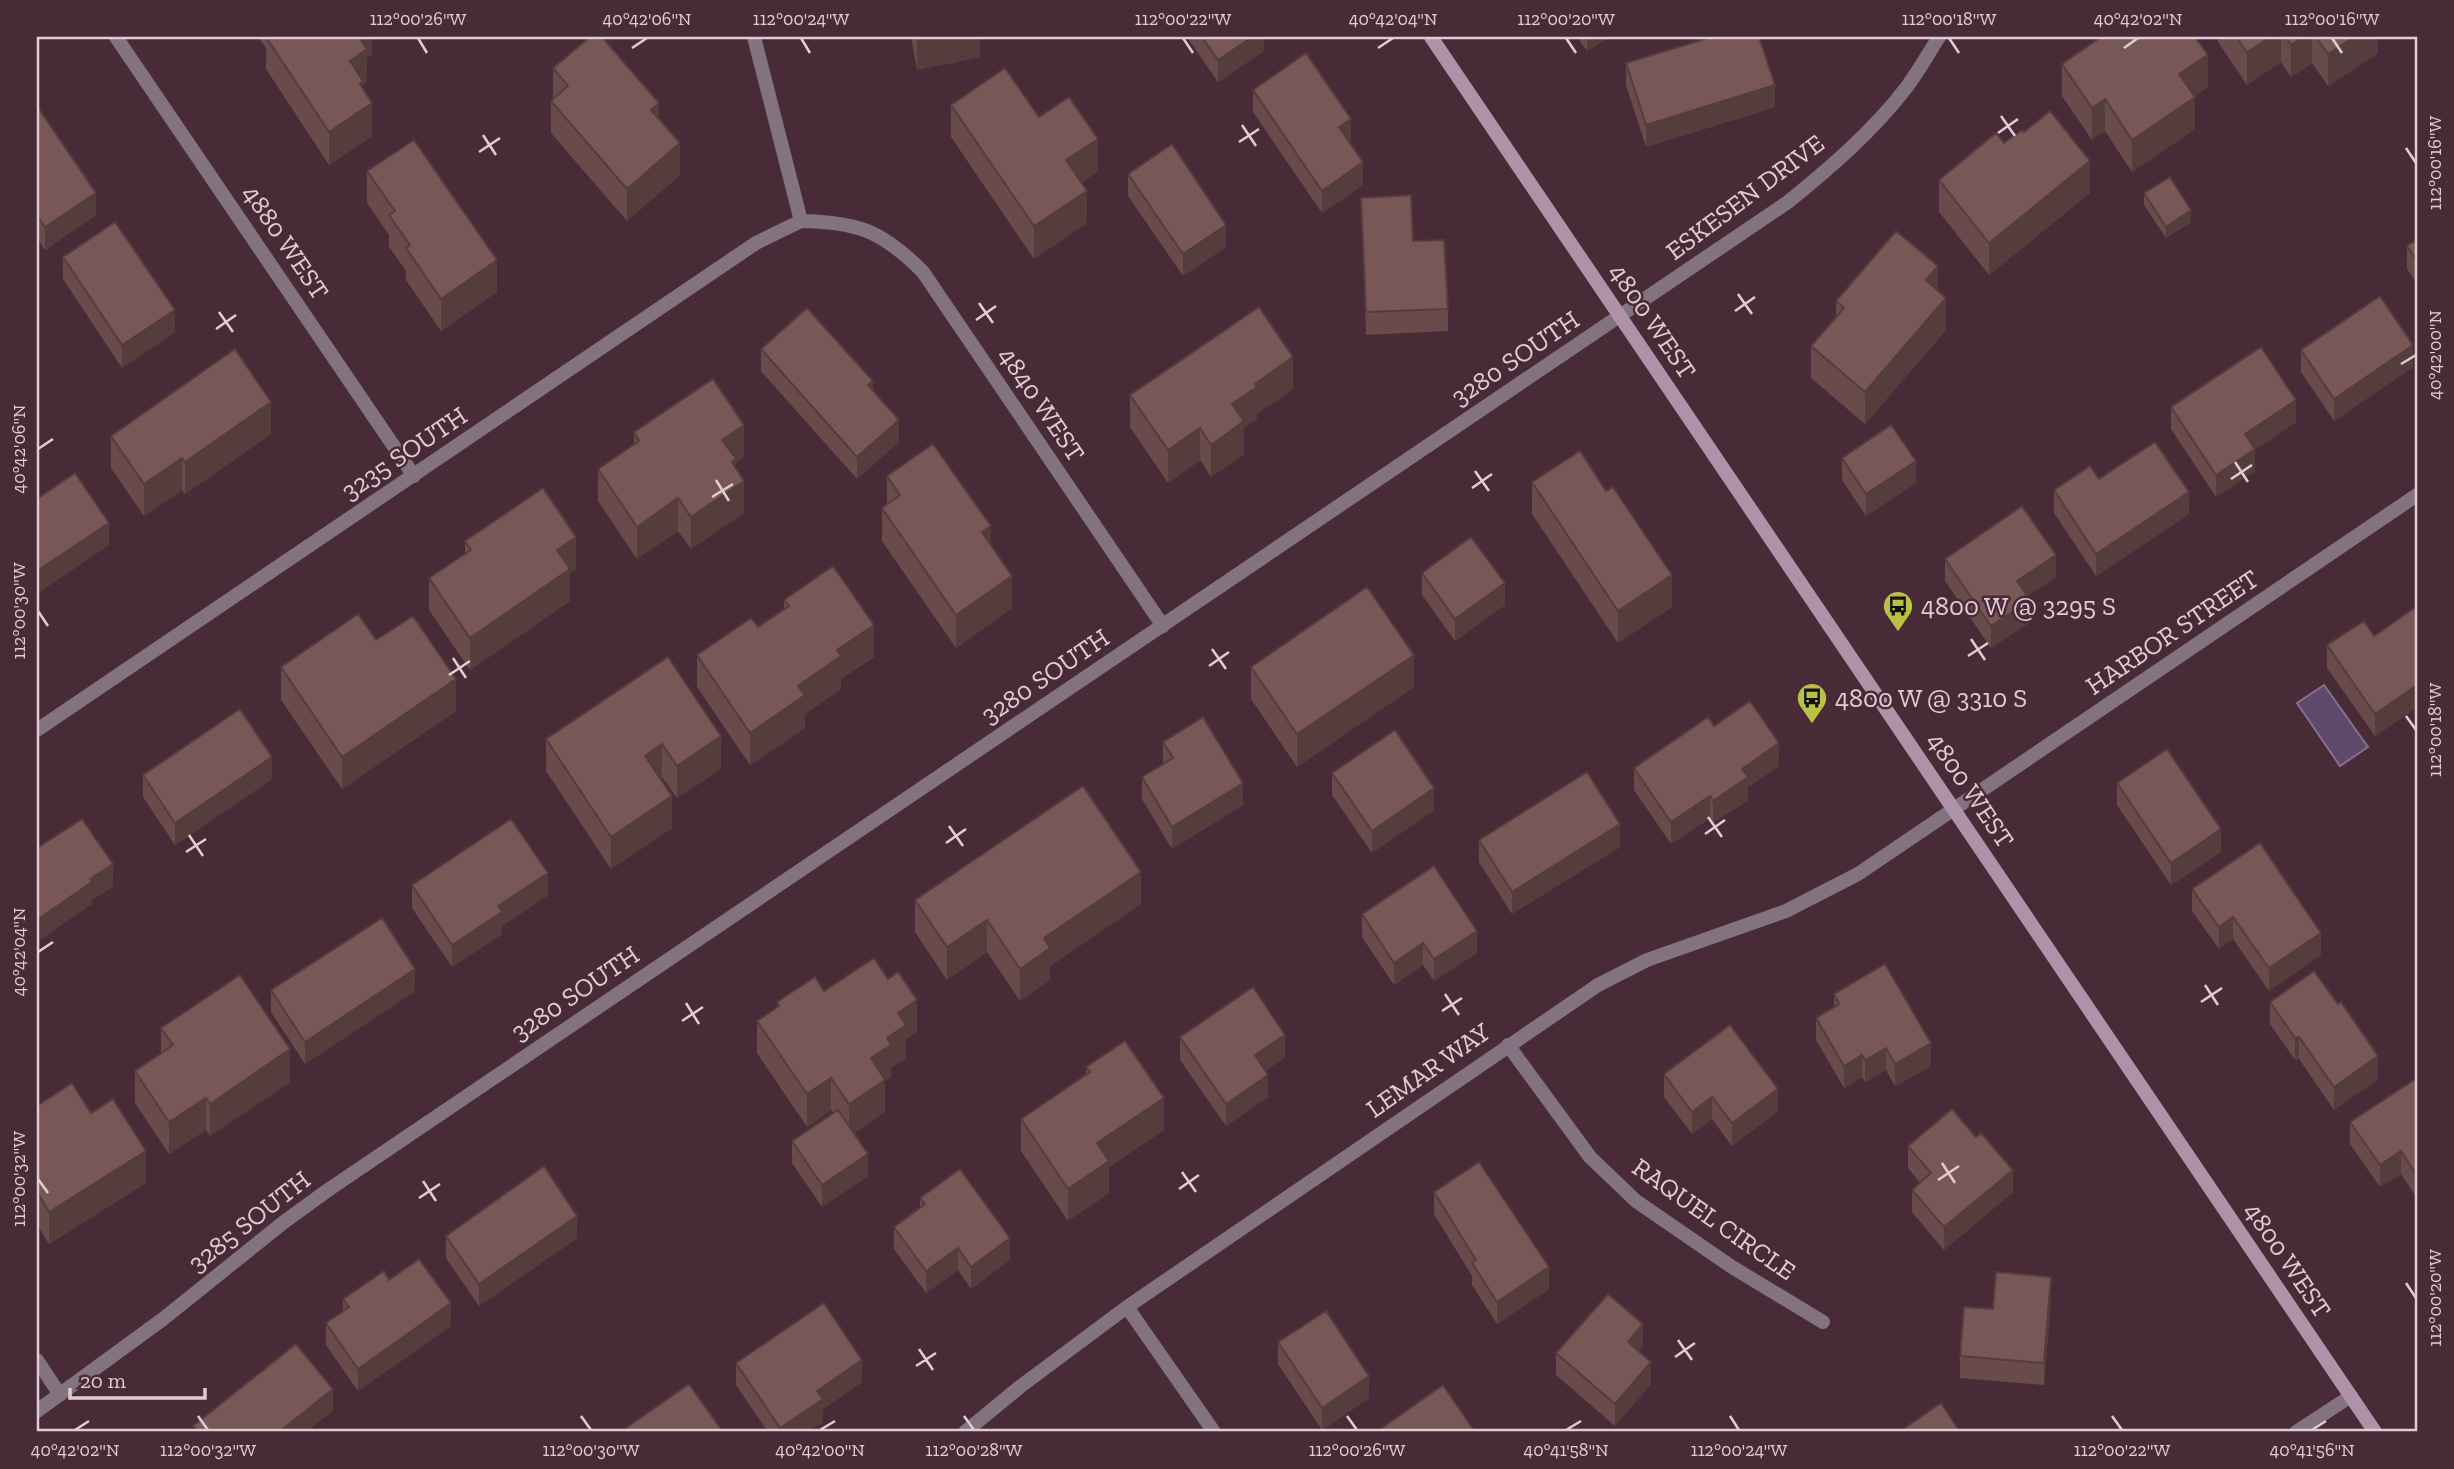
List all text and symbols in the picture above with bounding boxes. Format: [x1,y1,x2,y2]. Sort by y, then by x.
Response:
text: 112°00'26"W [370,8,467,30]
text: 40°42'06"N [603,8,691,30]
text: 112°00'24"W [753,8,849,30]
text: 112°00'22"W [1135,8,1231,30]
text: 40°42'04"N [1349,8,1437,30]
text: 112°00'20"W [1517,8,1615,30]
text: 112°00'18"W [1902,8,1996,30]
text: 40°42'02"N [2094,8,2182,30]
text: 112°00'16"W [2285,8,2379,30]
text: 112°00'16"W [2424,116,2446,210]
street label: ESKESEN DRIVE [1660,127,1830,267]
street label: 4880 WEST [236,179,336,305]
street label: 4800 WEST [1603,257,1703,385]
street label: 3280 SOUTH [1445,303,1585,413]
text: 40°42'00"N [2424,310,2446,400]
street label: 4840 WEST [992,341,1092,467]
street label: 3235 SOUTH [335,399,473,507]
text: 40°42'06"N [8,405,30,493]
text: 112°00'30"W [8,562,30,660]
street label: HARBOR STREET [2080,562,2264,702]
bus stop icon: 4800 W @ 3295 S [1881,589,1915,633]
place label: 4800 W @ 3295 S [1921,590,2116,622]
street label: 3280 SOUTH [975,621,1115,731]
bus stop icon: 4800 W @ 3310 S [1795,681,1829,725]
place label: 4800 W @ 3310 S [1835,682,2027,714]
text: 112°00'18"W [2424,683,2446,777]
street label: 4800 WEST [1921,726,2021,854]
text: 40°42'04"N [8,908,30,996]
street label: 3280 SOUTH [505,938,645,1048]
street label: LEMAR WAY [1360,1016,1496,1124]
text: 112°00'32"W [8,1131,30,1227]
street label: RAQUEL CIRCLE [1626,1151,1802,1287]
street label: 3285 SOUTH [182,1163,316,1279]
street label: 4800 WEST [2238,1196,2338,1324]
text: 112°00'20"W [2424,1249,2446,1347]
scale bar [70,1357,205,1401]
text: 20 m [80,1368,126,1393]
text: 40°42'02"N [31,1439,119,1461]
text: 112°00'32"W [160,1439,256,1461]
text: 112°00'30"W [542,1439,640,1461]
text: 40°42'00"N [775,1439,865,1461]
text: 112°00'28"W [926,1439,1023,1461]
text: 112°00'26"W [1309,1439,1406,1461]
text: 40°41'58"N [1524,1439,1608,1461]
text: 112°00'24"W [1691,1439,1787,1461]
text: 112°00'22"W [2074,1439,2170,1461]
text: 40°41'56"N [2270,1439,2354,1461]

